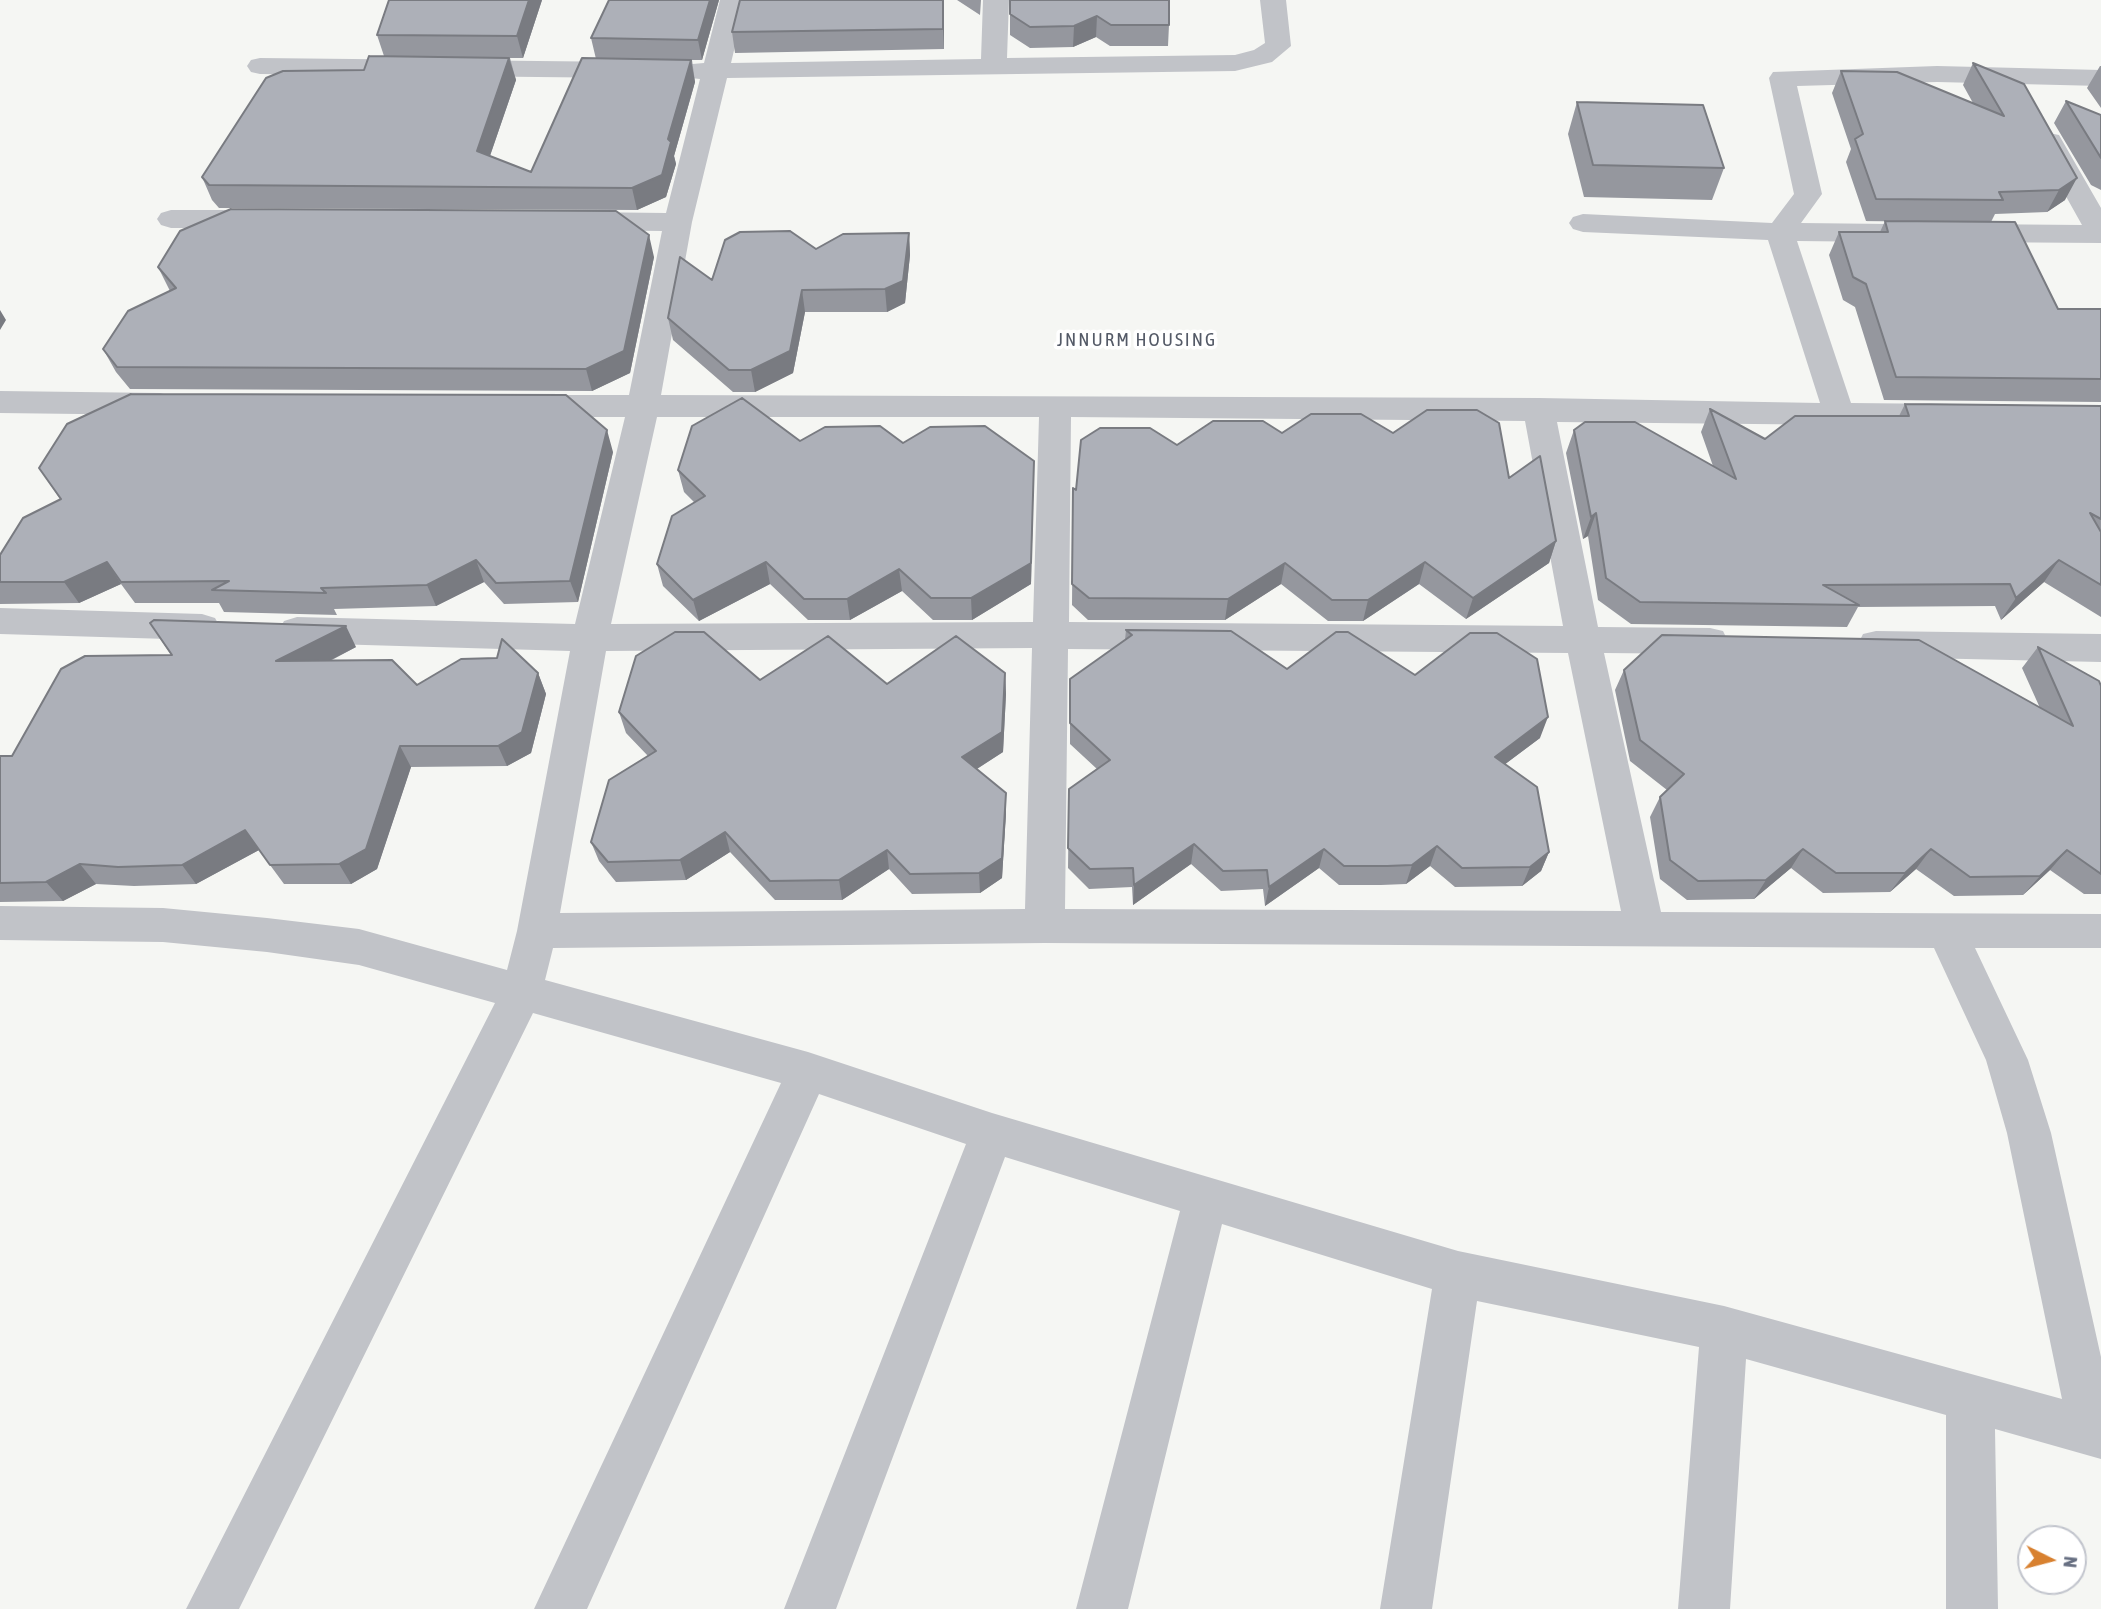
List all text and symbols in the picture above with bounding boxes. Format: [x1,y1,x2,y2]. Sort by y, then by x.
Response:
district label: JNNURM HOUSING [1059,329,1215,351]
north arrow [2017,1525,2087,1595]
text: N [2059,1555,2082,1569]

